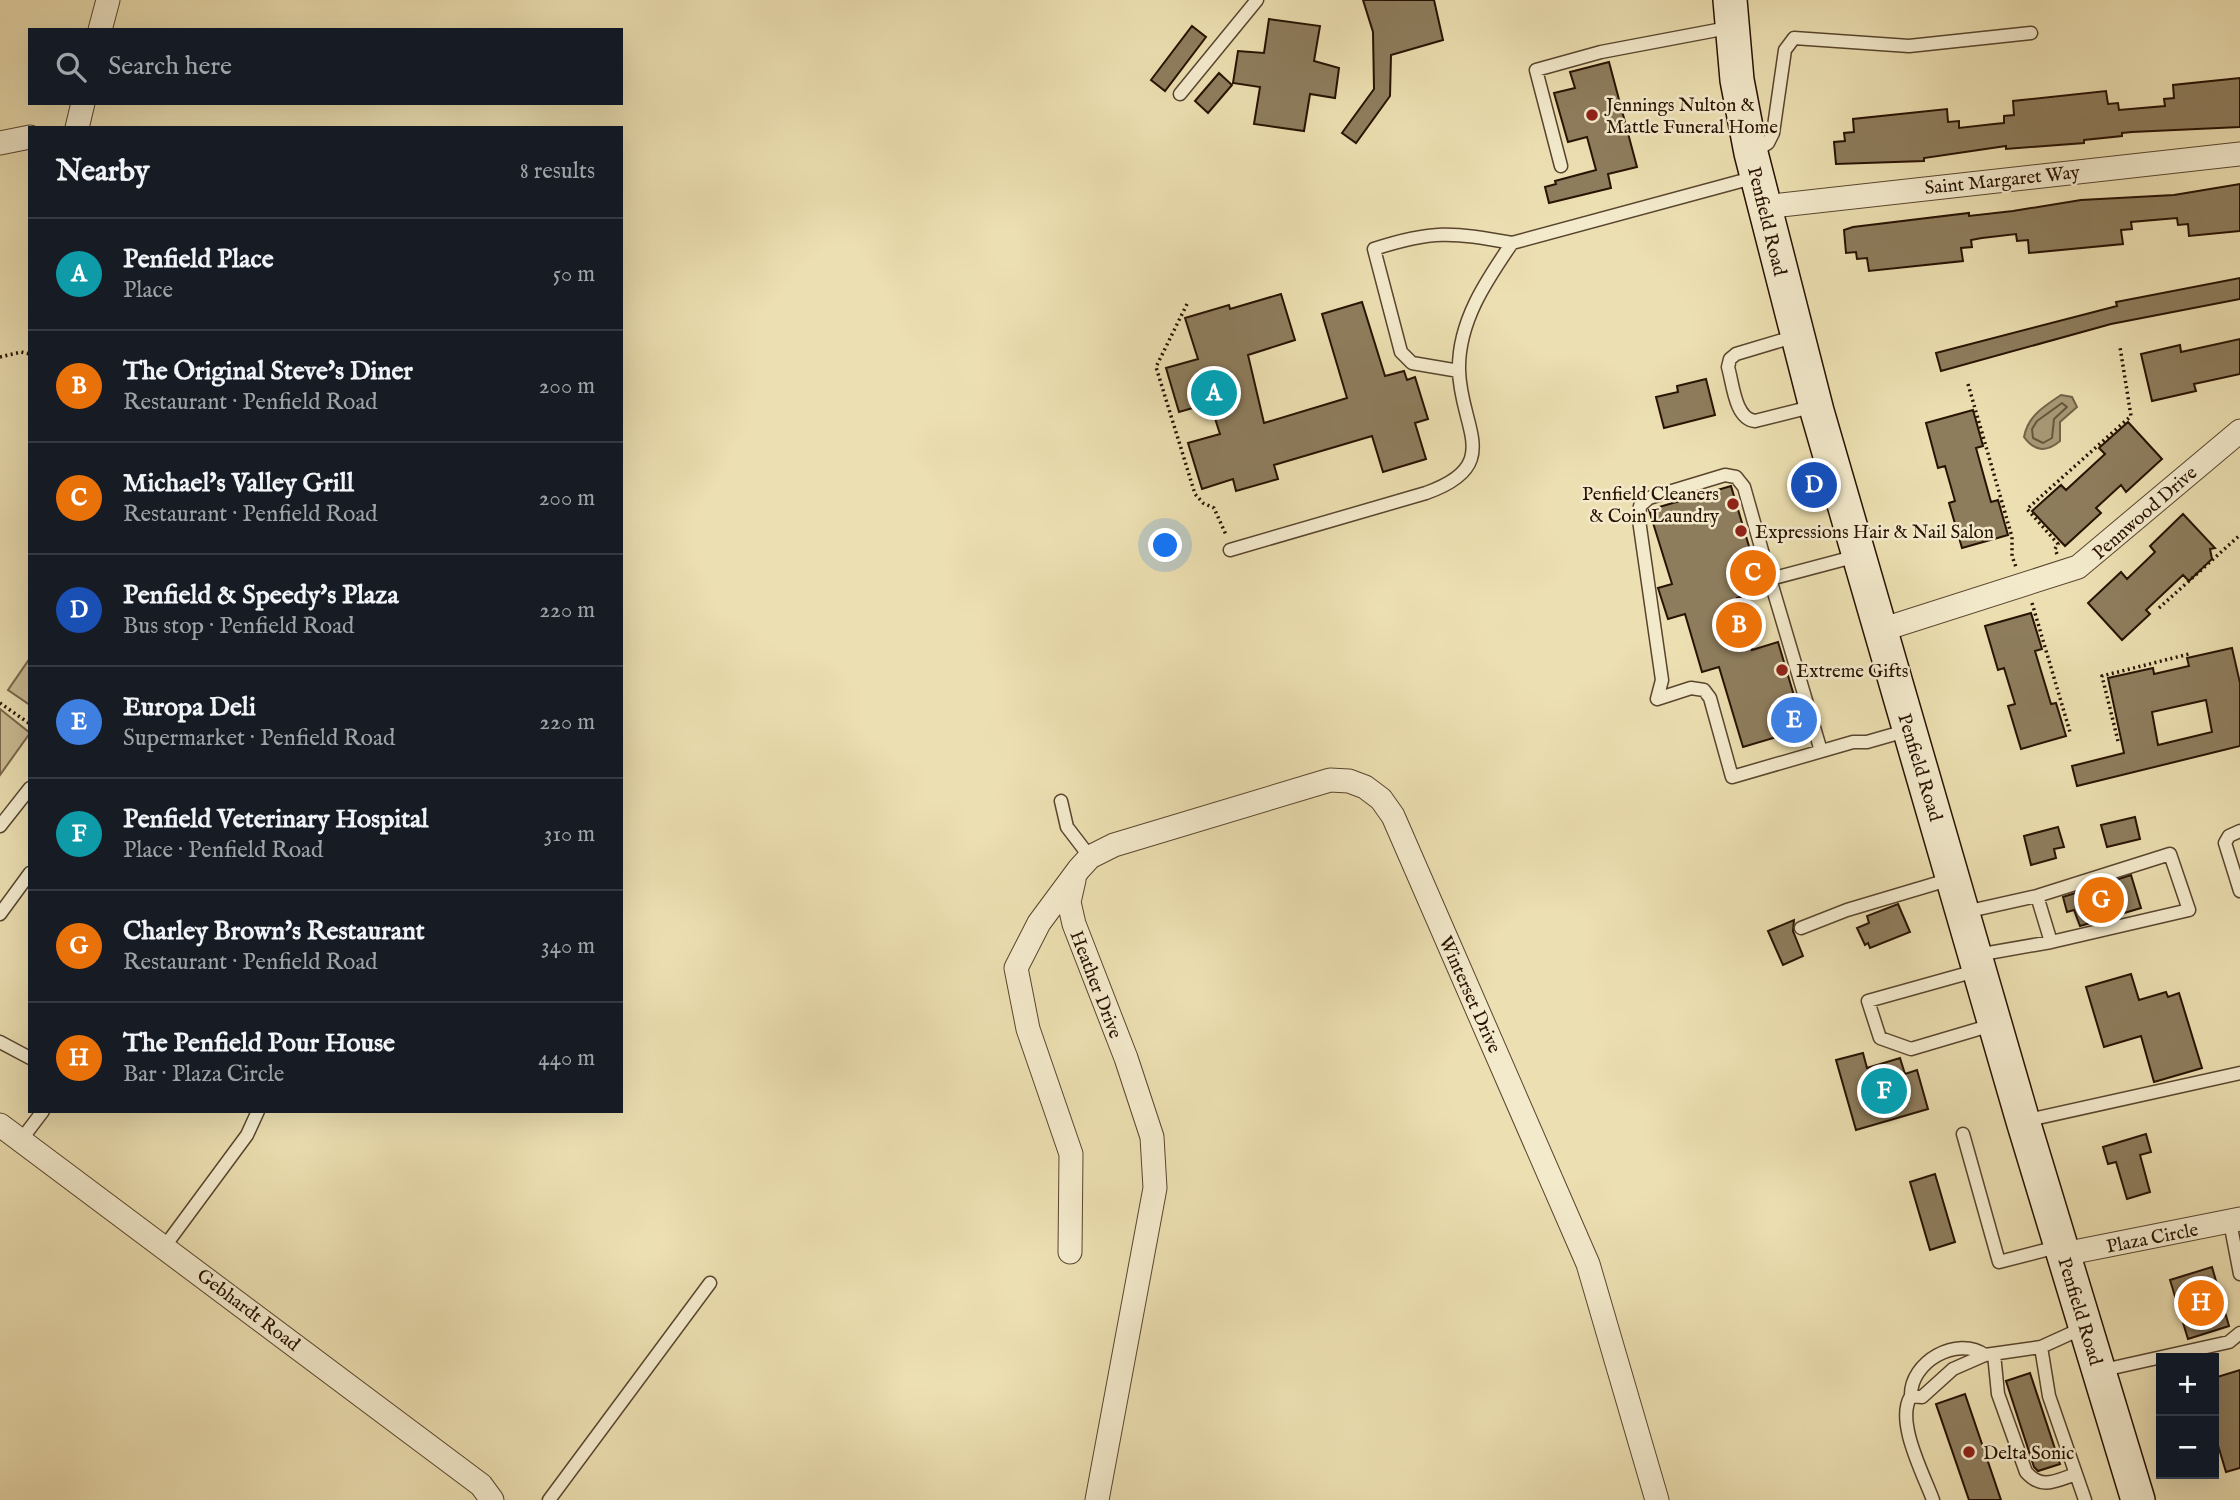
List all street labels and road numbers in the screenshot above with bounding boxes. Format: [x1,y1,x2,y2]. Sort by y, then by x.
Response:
street label: Saint Margaret Way [1923,161,2082,201]
street label: Penfield Road [1741,164,1791,279]
street label: Pennwood Drive [2088,461,2203,565]
street label: Penfield Road [1891,711,1947,825]
street label: Heather Drive [1064,927,1127,1042]
street label: Winterset Drive [1433,932,1506,1057]
street label: Plaza Circle [2104,1218,2201,1260]
street label: Penfield Road [2051,1255,2107,1369]
street label: Gebhardt Road [191,1264,305,1358]

